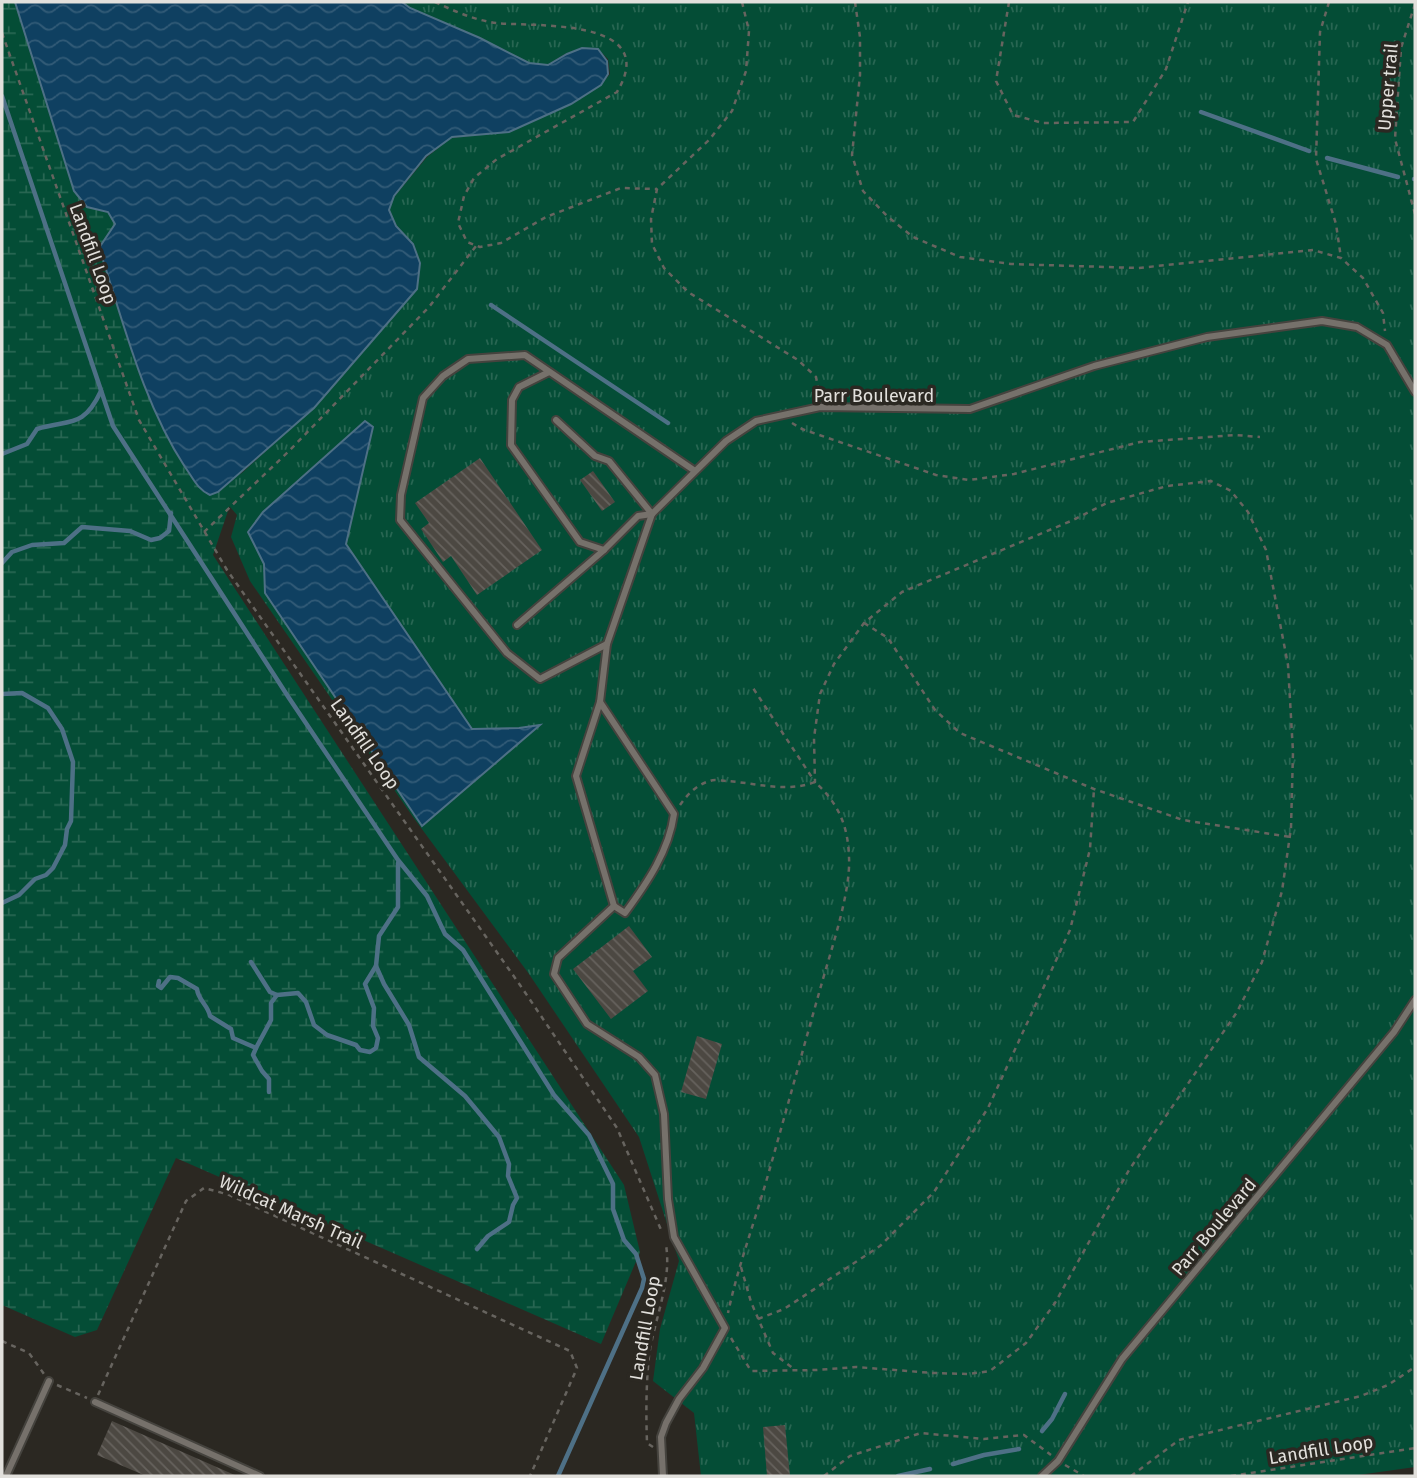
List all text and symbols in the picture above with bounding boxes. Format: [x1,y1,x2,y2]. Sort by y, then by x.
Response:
street label: Upper trail [1373,42,1403,132]
street label: Landfill Loop [65,201,121,307]
street label: Parr Boulevard [814,385,934,407]
street label: Landfill Loop [326,694,404,794]
street label: Wildcat Marsh Trail [216,1170,366,1254]
street label: Parr Boulevard [1167,1174,1261,1280]
street label: Landfill Loop [625,1274,665,1382]
street label: Landfill Loop [1267,1431,1375,1469]

